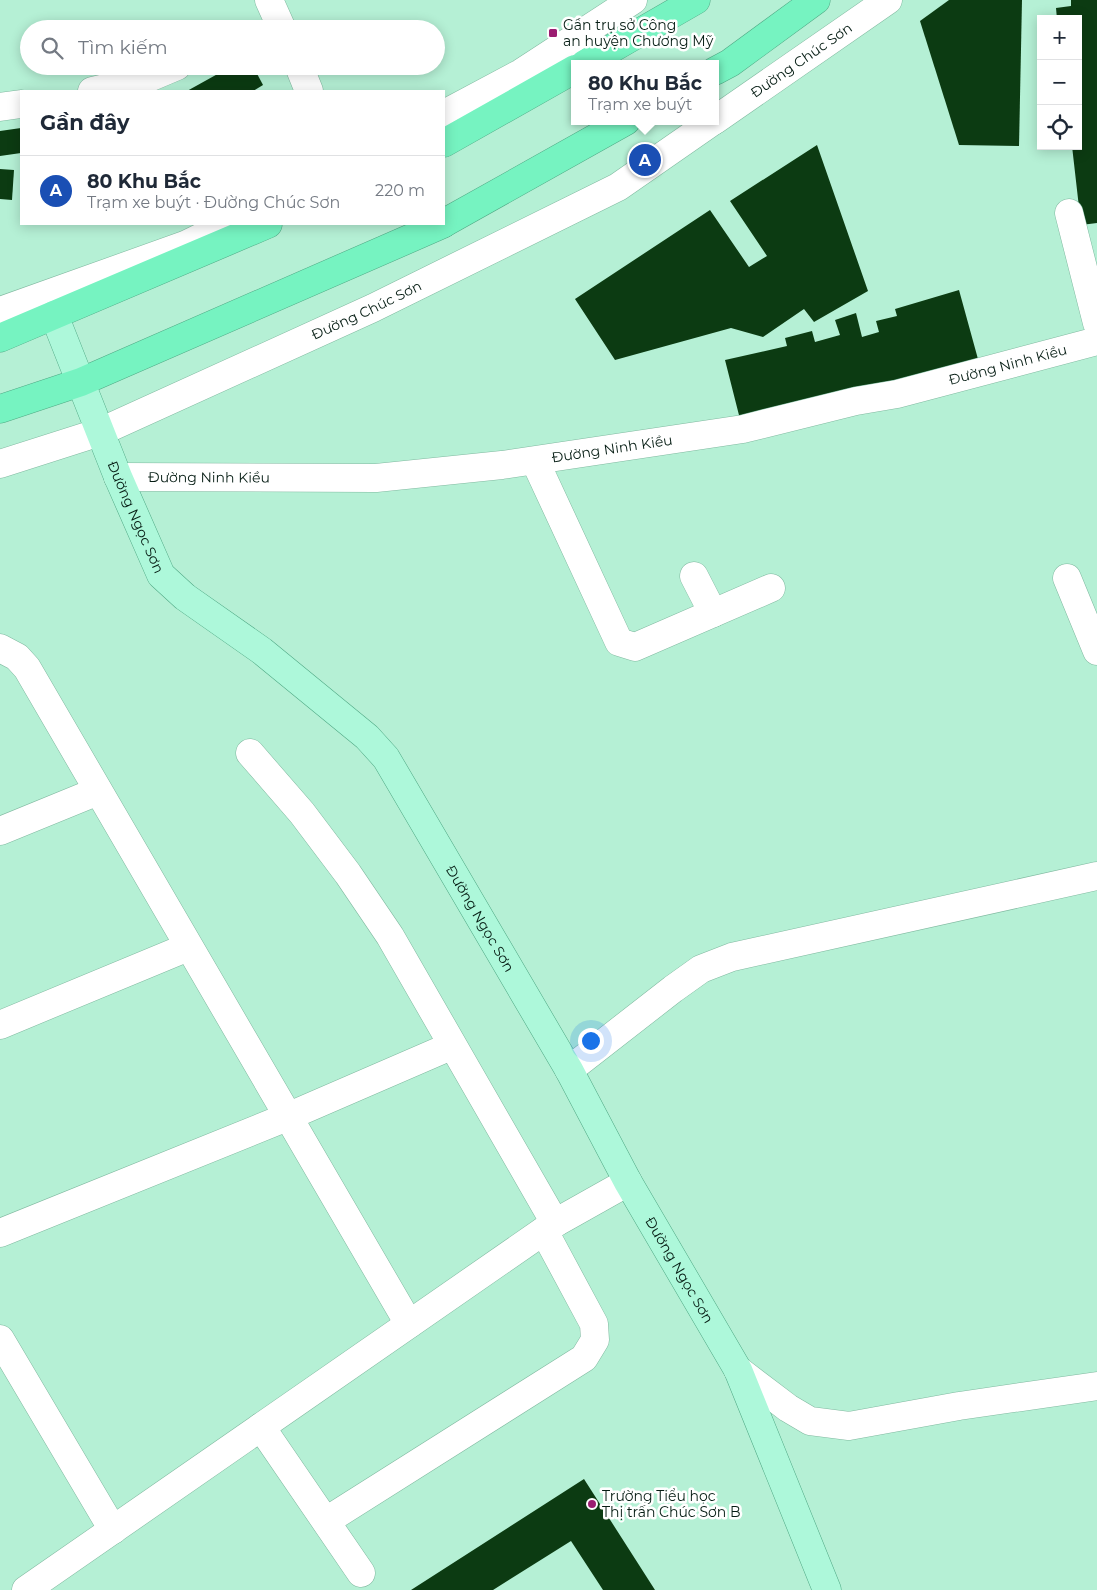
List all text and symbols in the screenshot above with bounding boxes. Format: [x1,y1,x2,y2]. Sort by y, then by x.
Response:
map controls [1037,15,1082,150]
button: + [1037,15,1082,60]
place label: Gần trụ sở Công an huyện Chương Mỹ [563,16,714,50]
street label: Đường Chúc Sơn [747,19,856,102]
search box [20,20,445,75]
marker: Gần trụ sở Công an huyện Chương Mỹ [547,27,559,39]
icon: search [38,34,66,62]
text: Tìm kiếm [78,36,168,59]
popup [571,60,719,125]
button: − [1037,60,1082,105]
text: 80 Khu Bắc [588,72,702,95]
text: Trạm xe buýt [588,95,692,114]
button: locate [1037,105,1082,150]
text: Gần đây [40,110,129,135]
pin: A [629,141,661,179]
text: 80 Khu Bắc [87,170,201,193]
text: A [50,181,62,200]
text: 220 m [375,181,425,200]
text: Trạm xe buýt · Đường Chúc Sơn [87,193,340,212]
street label: Đường Chúc Sơn [309,276,424,344]
street label: Đường Ninh Kiều [947,340,1069,389]
street label: Đường Ninh Kiều [551,431,674,466]
street label: Đường Ngọc Sơn [104,458,168,576]
street label: Đường Ninh Kiều [148,468,270,487]
street label: Đường Ngọc Sơn [442,862,518,975]
your location [578,1028,604,1054]
street label: Đường Ngọc Sơn [641,1213,718,1326]
place label: Trường Tiểu học Thị trấn Chúc Sơn B [602,1487,740,1521]
marker: Trường Tiểu học Thị trấn Chúc Sơn B [586,1498,598,1510]

